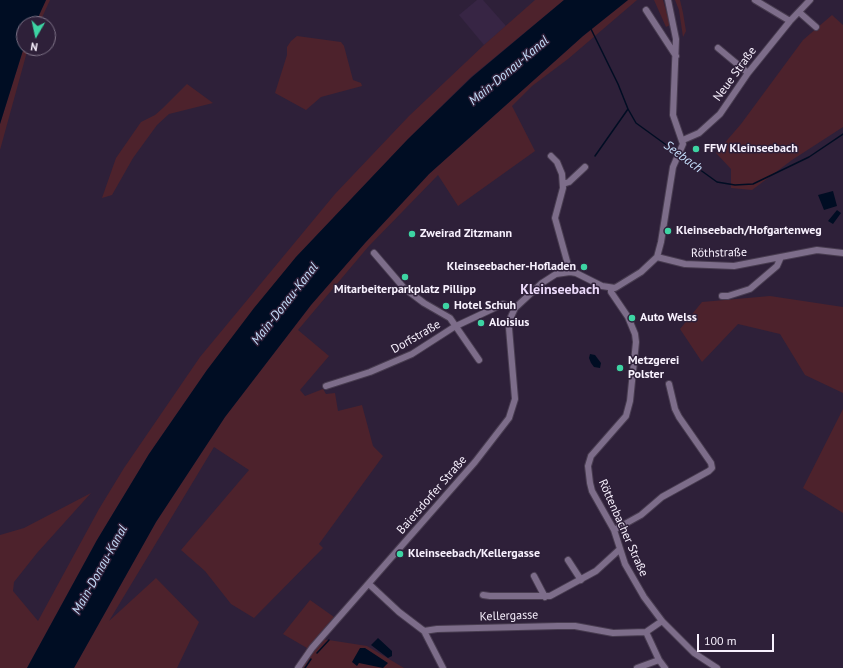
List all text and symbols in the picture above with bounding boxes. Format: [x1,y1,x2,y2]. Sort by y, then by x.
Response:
north arrow [16,16,56,56]
water label: Main-Donau-Kanal [466,33,552,109]
text: N [30,39,39,54]
street label: Neue Straße [710,44,760,104]
water label: Seebach [661,138,705,176]
place label: FFW Kleinseebach [704,142,798,156]
marker: FFW Kleinseebach [691,144,701,154]
place label: Kleinseebach/Hofgartenweg [676,224,822,238]
marker: Kleinseebach/Hofgartenweg [663,226,673,236]
place label: Zweirad Zitzmann [420,227,512,241]
marker: Zweirad Zitzmann [407,229,417,239]
street label: Röthstraße [691,245,747,261]
water label: Main-Donau-Kanal [248,260,322,348]
place label: Kleinseebacher-Hofladen [447,260,576,274]
marker: Kleinseebacher-Hofladen [579,262,589,272]
marker: Mitarbeiterparkplatz Pillipp [400,272,410,282]
district label: Kleinseebach [520,282,600,298]
place label: Mitarbeiterparkplatz Pillipp [334,283,476,297]
place label: Hotel Schuh [454,299,516,313]
marker: Hotel Schuh [441,301,451,311]
place label: Auto Welss [640,311,697,325]
marker: Auto Welss [627,313,637,323]
place label: Aloisius [489,316,529,330]
street label: Dorfstraße [389,317,443,357]
marker: Aloisius [476,318,486,328]
place label: Metzgerei Polster [628,354,679,382]
marker: Metzgerei Polster [615,363,625,373]
street label: Baiersdorfer Straße [394,453,470,537]
street label: Röttenbacher Straße [595,477,651,579]
water label: Main-Donau-Kanal [69,523,131,617]
place label: Kleinseebach/Kellergasse [408,547,540,561]
marker: Kleinseebach/Kellergasse [395,549,405,559]
street label: Kellergasse [479,608,539,624]
scale bar [699,626,776,652]
text: 100 m [704,633,737,648]

